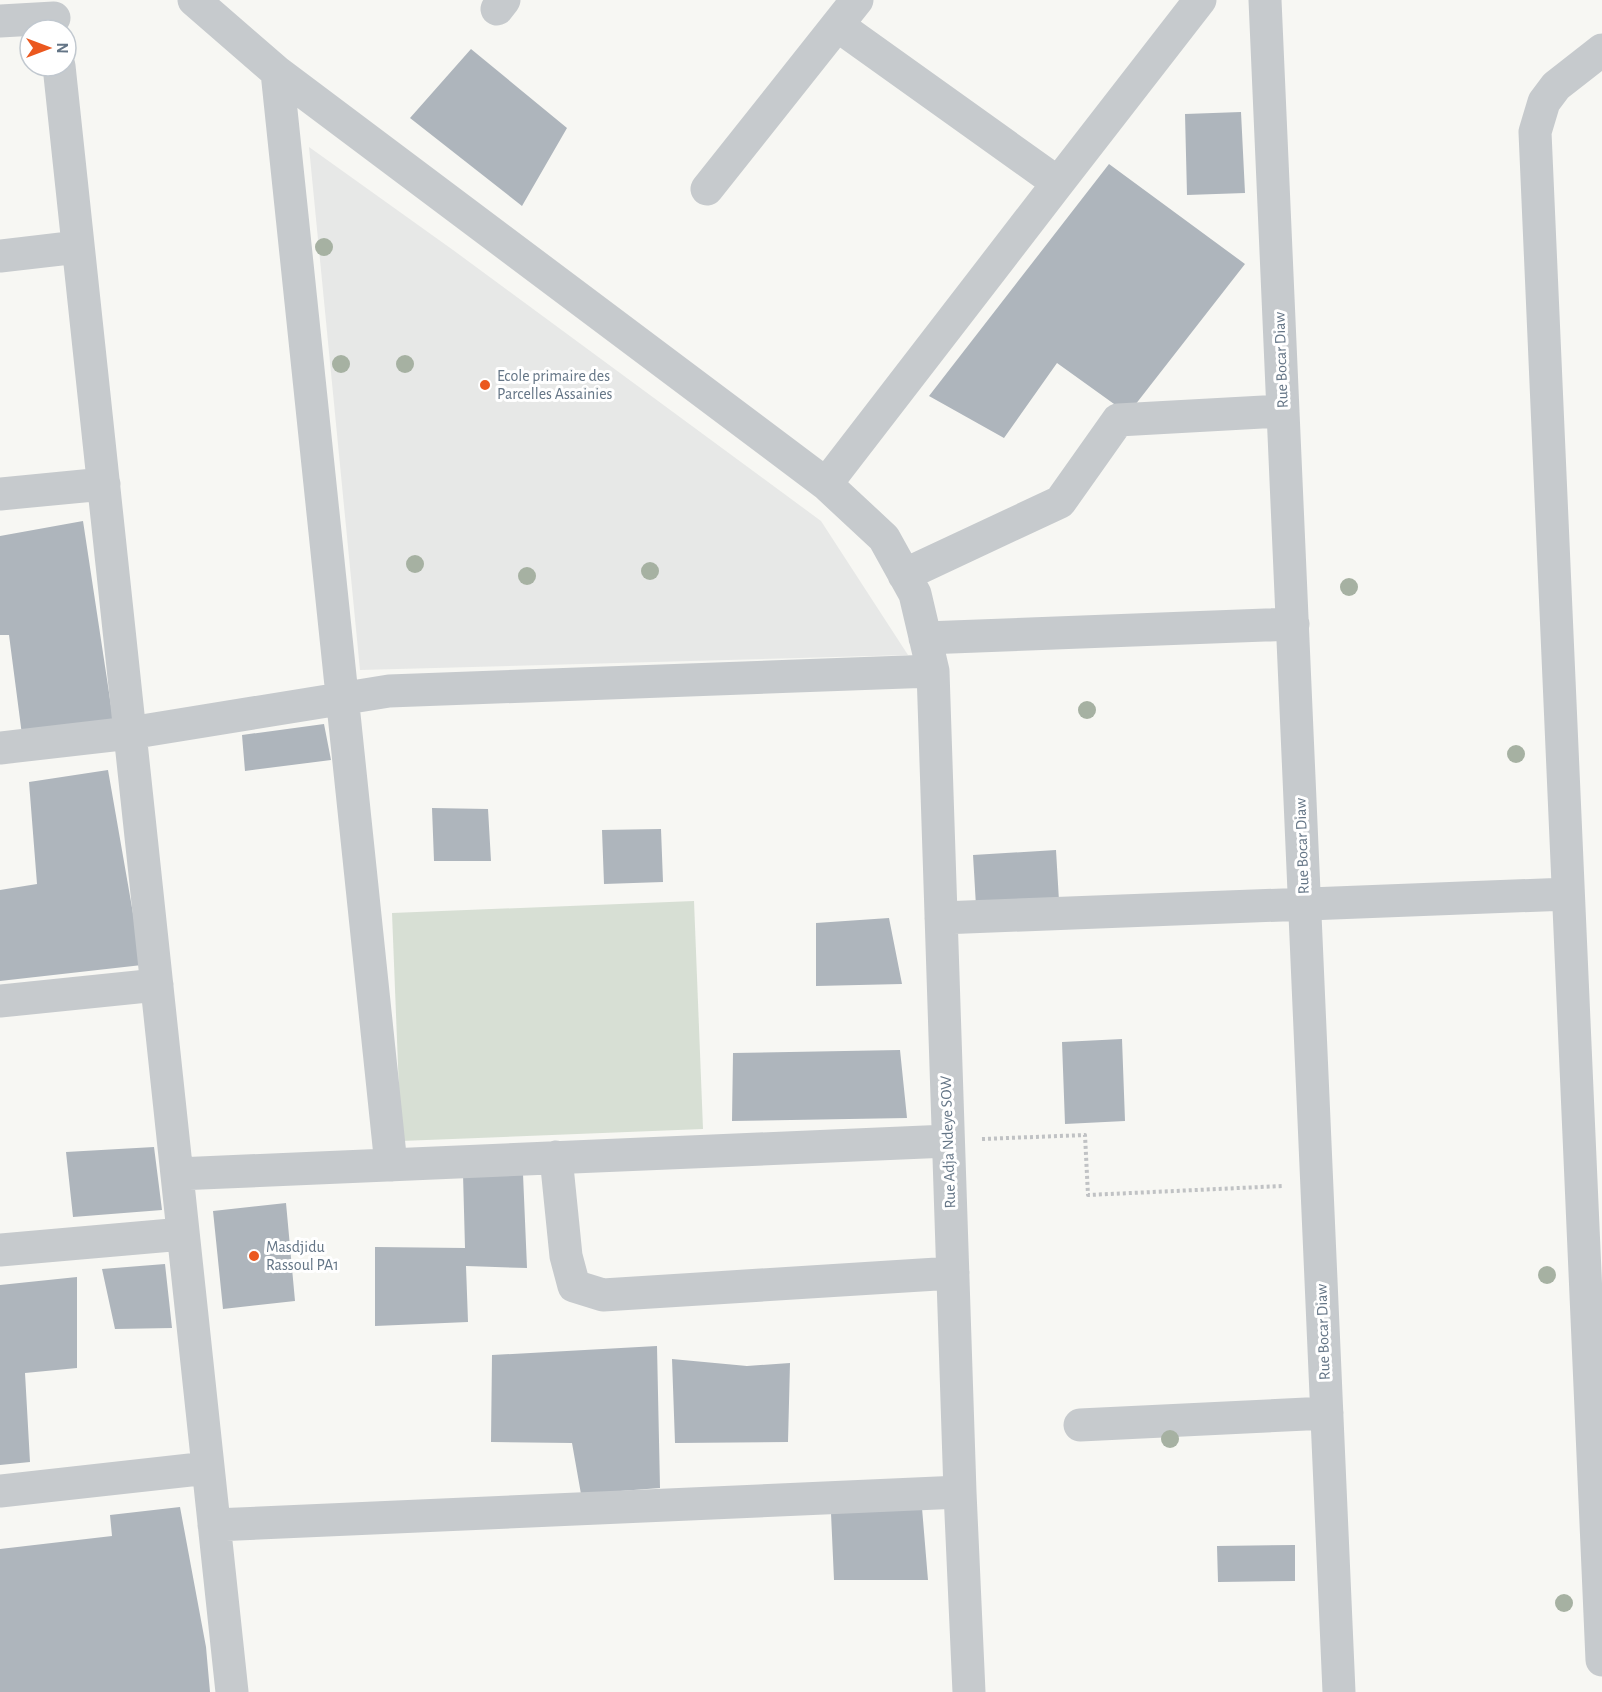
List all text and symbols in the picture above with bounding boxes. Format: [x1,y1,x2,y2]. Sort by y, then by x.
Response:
north arrow [18,18,78,78]
text: N [54,42,70,54]
street label: Rue Bocar Diaw [1271,311,1291,408]
place label: Ecole primaire des Parcelles Assainies [497,368,613,402]
marker: Ecole primaire des Parcelles Assainies [478,378,492,392]
street label: Rue Bocar Diaw [1292,797,1312,894]
street label: Rue Adja Ndeye SOW [938,1075,959,1209]
place label: Masdjidu Rassoul PA1 [266,1239,339,1273]
marker: Masdjidu Rassoul PA1 [247,1249,261,1263]
street label: Rue Bocar Diaw [1313,1283,1333,1380]

